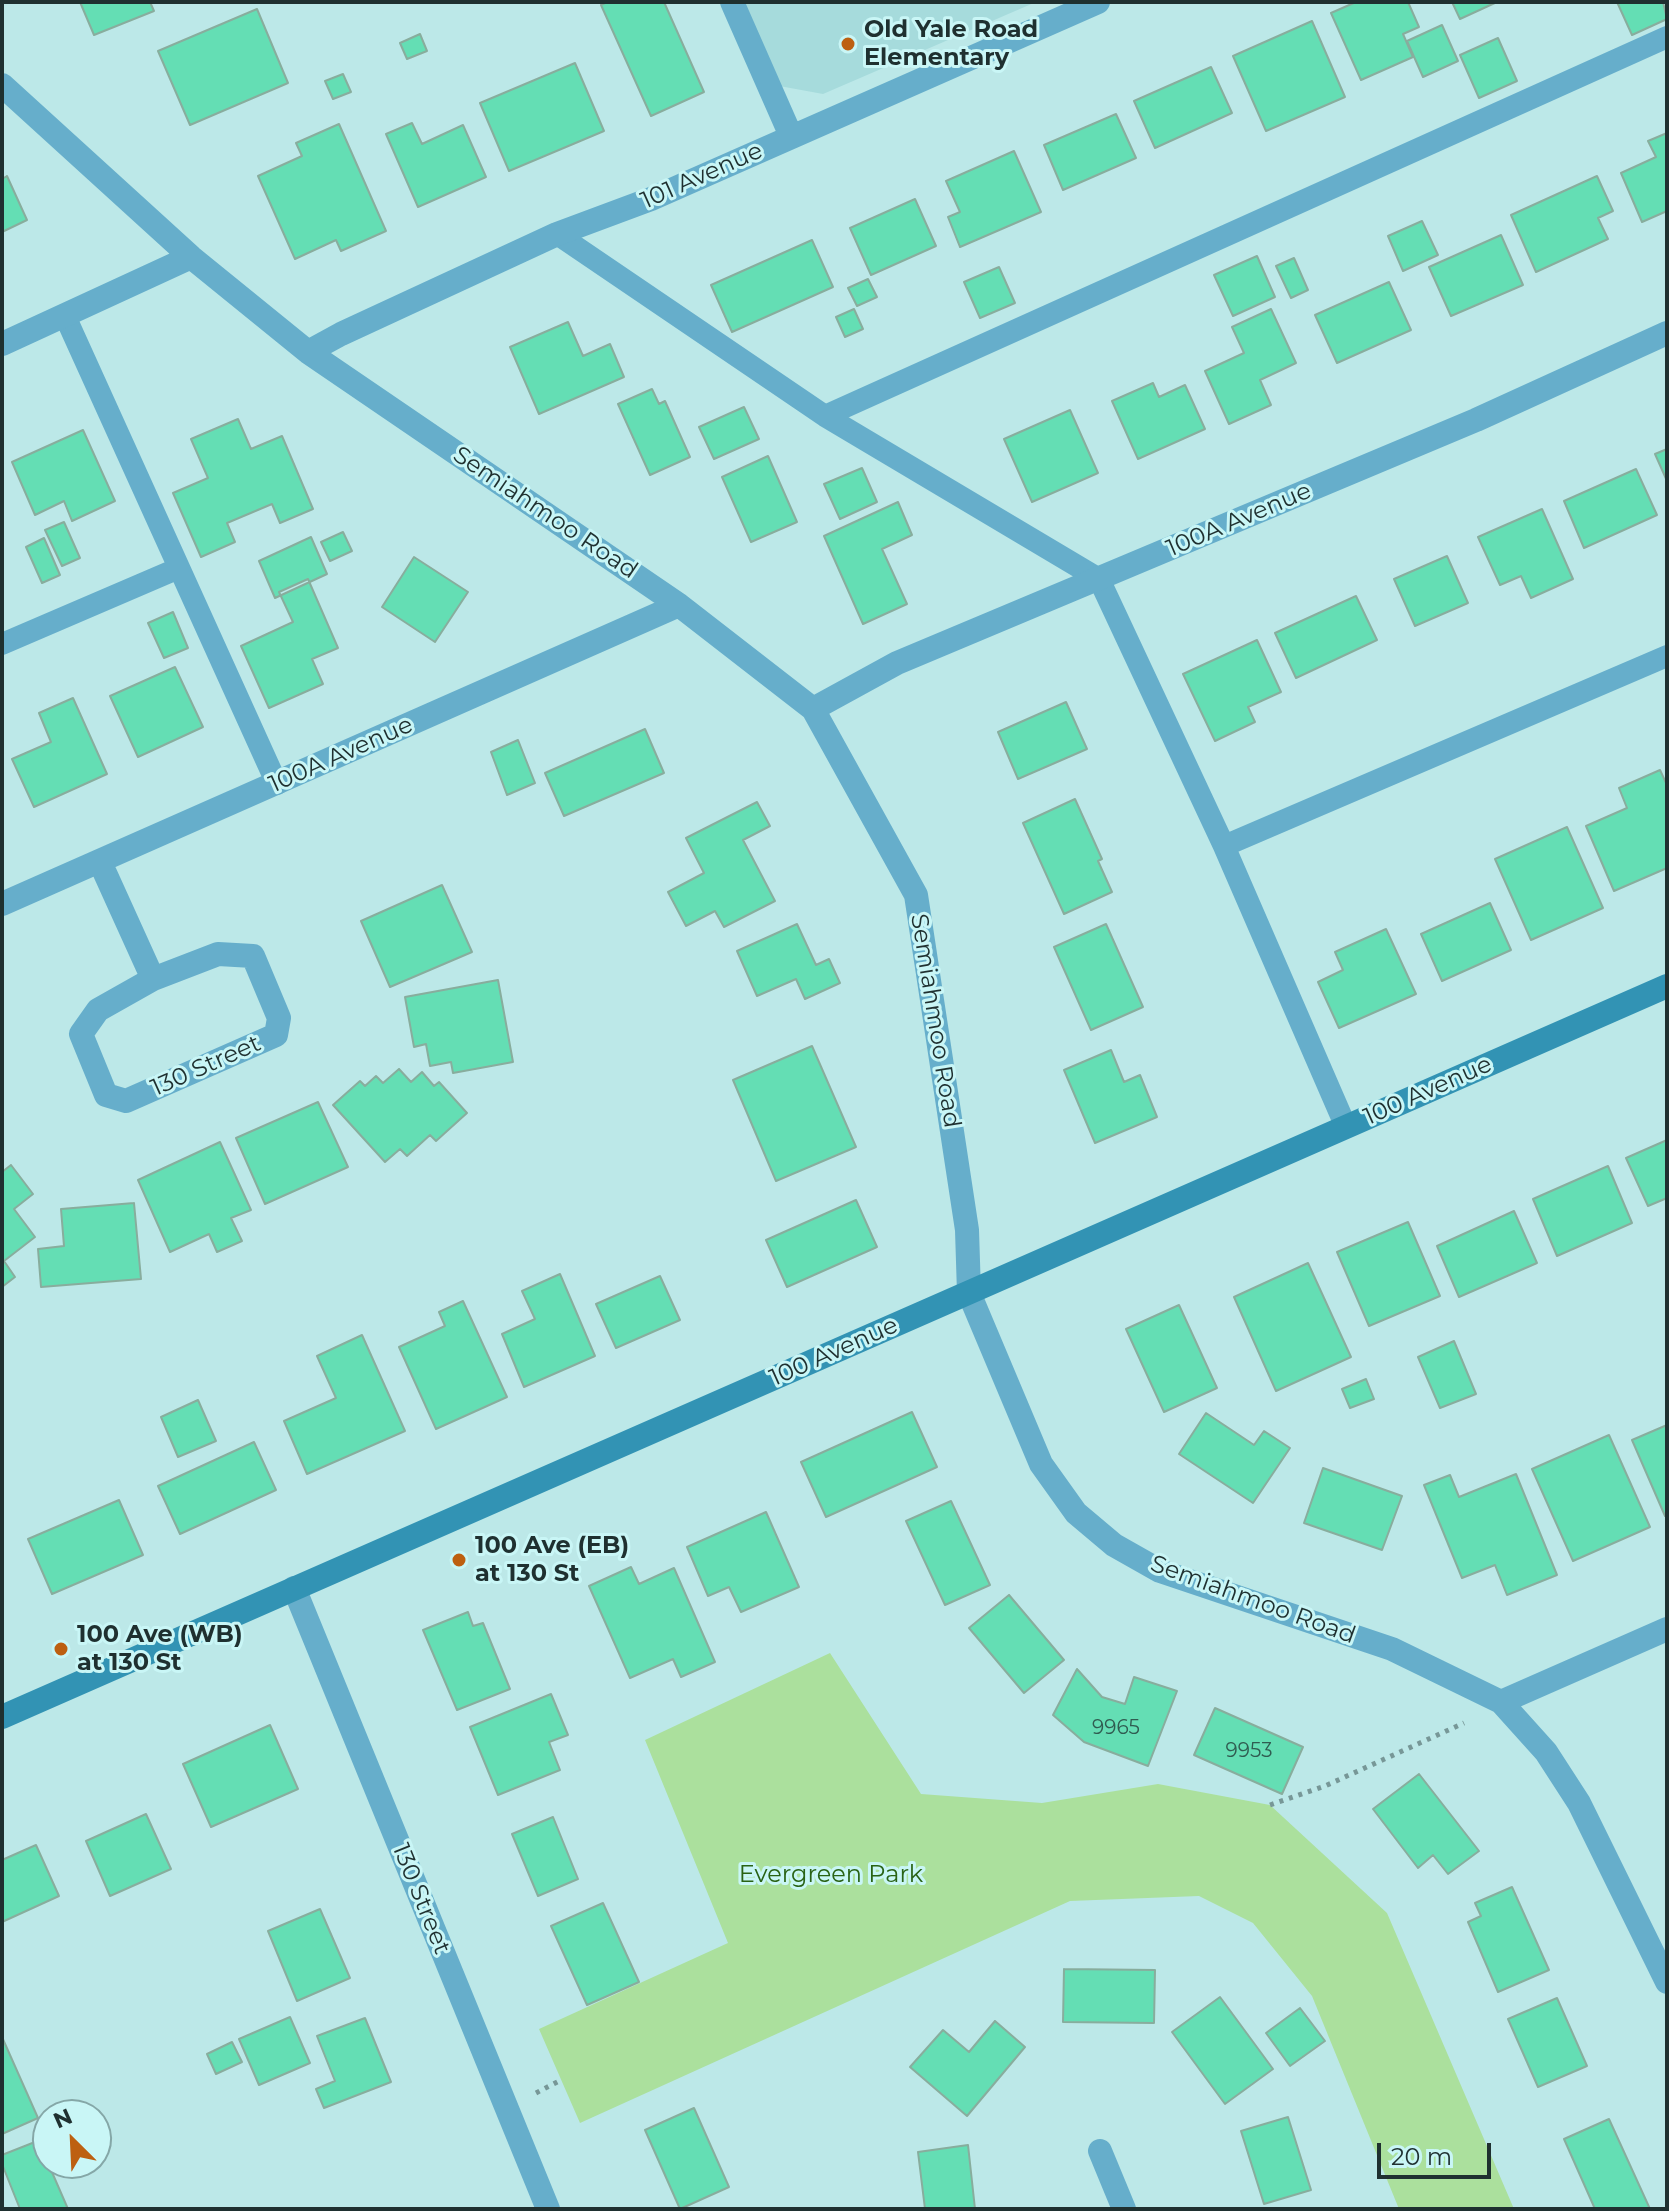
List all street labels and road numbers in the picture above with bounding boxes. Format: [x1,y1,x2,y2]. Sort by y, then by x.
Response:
street label: 101 Avenue [637,136,767,216]
street label: Semiahmoo Road [447,441,643,585]
street label: 100A Avenue [1162,477,1316,563]
street label: 100A Avenue [265,710,417,800]
street label: Semiahmoo Road [904,912,966,1130]
street label: 130 Street [147,1029,265,1103]
street label: 100 Avenue [1359,1050,1497,1132]
street label: 100 Avenue [765,1311,903,1393]
street label: Semiahmoo Road [1147,1550,1359,1650]
street label: 130 Street [386,1839,456,1959]

